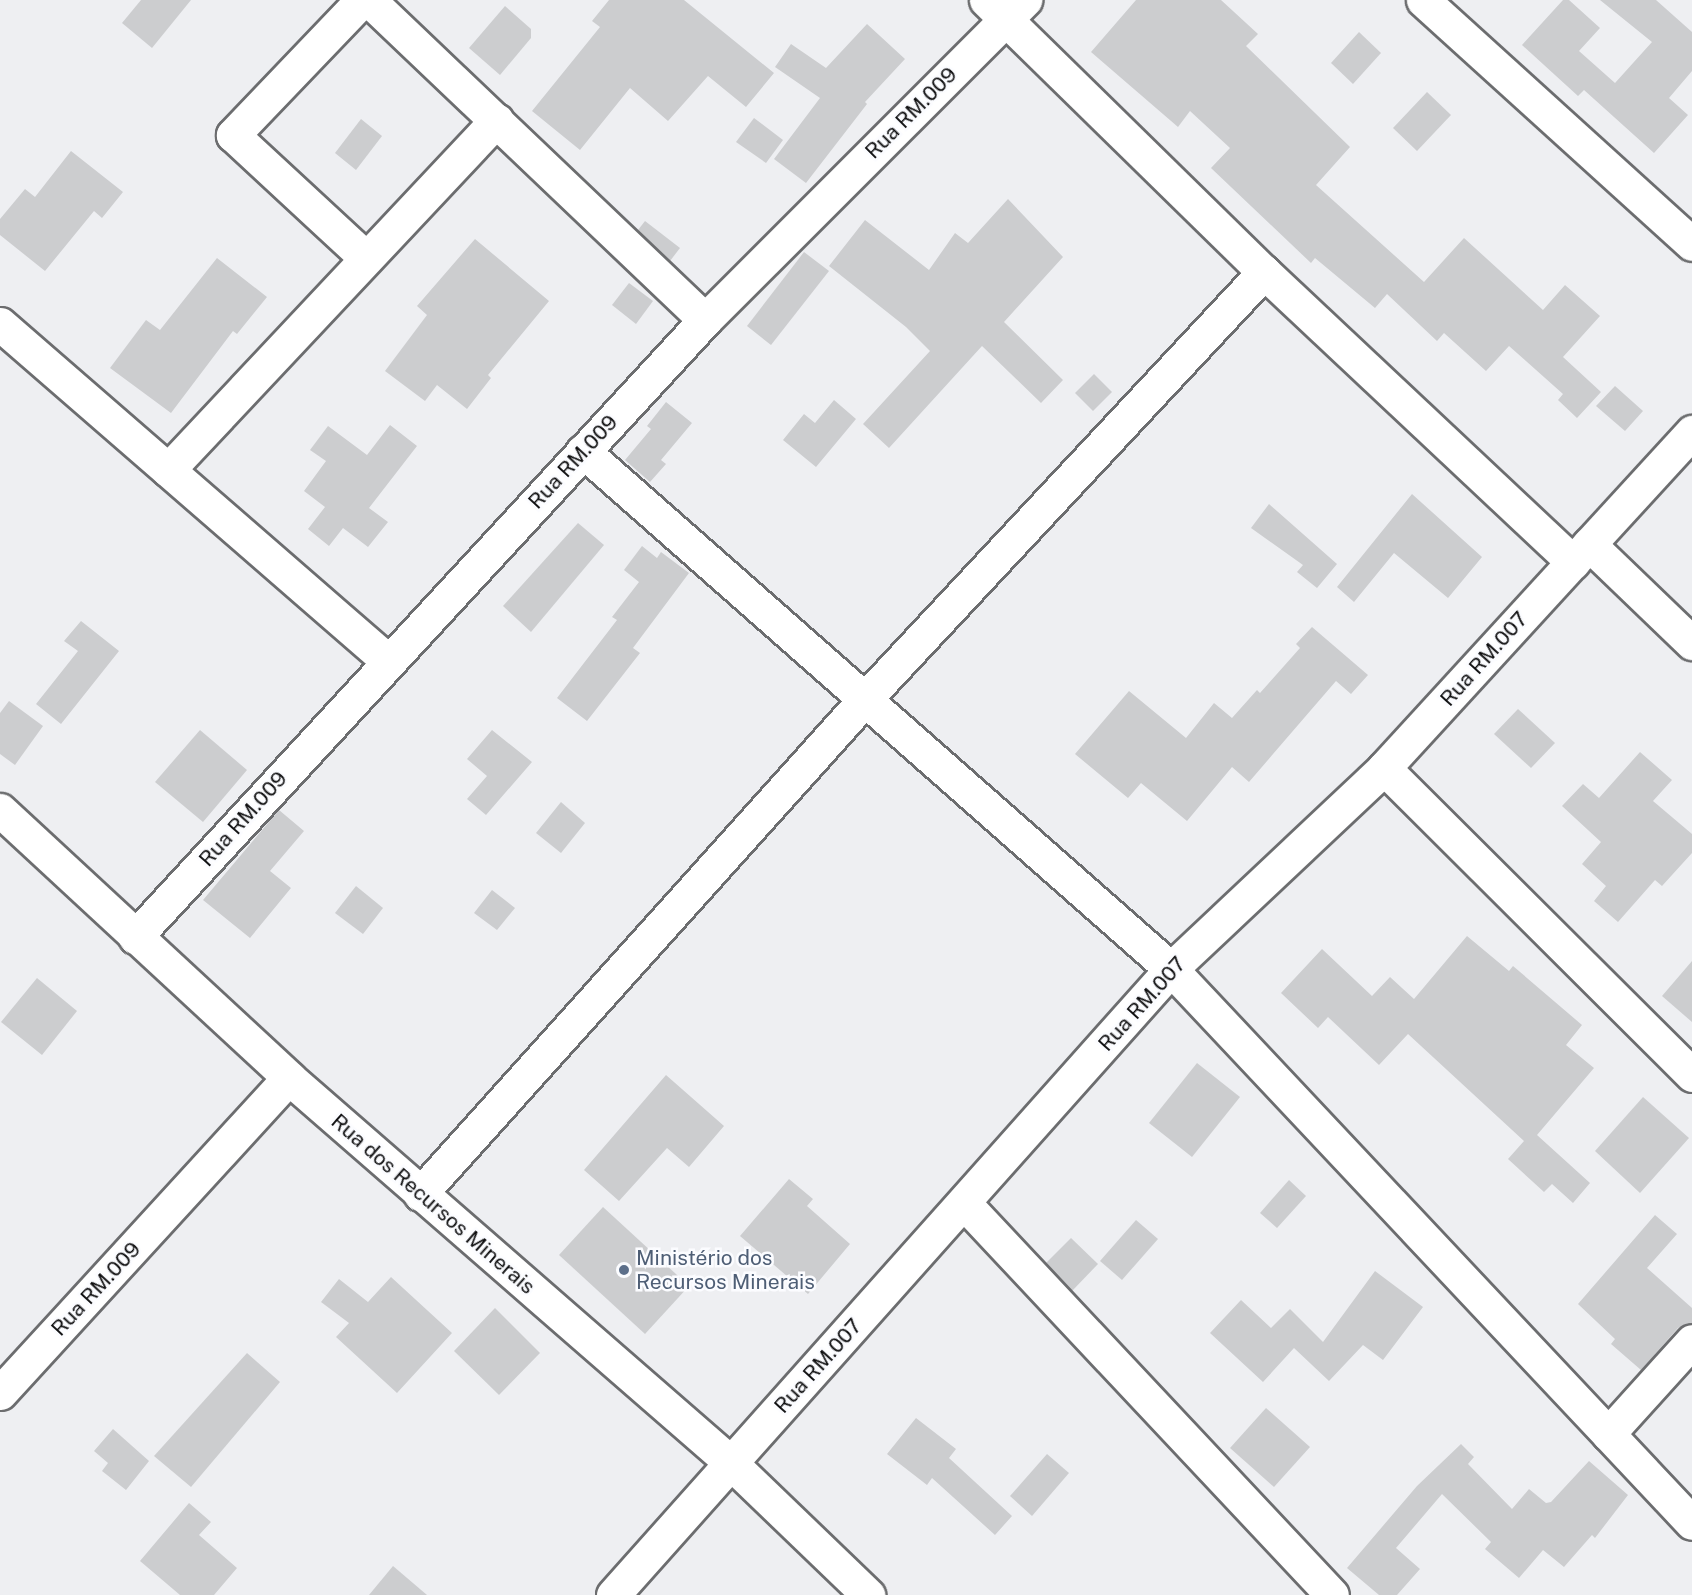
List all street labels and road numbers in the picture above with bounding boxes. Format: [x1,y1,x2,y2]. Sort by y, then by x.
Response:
street label: Rua RM.009 [860,62,962,164]
street label: Rua RM.009 [523,410,623,514]
street label: Rua RM.007 [1435,607,1533,711]
street label: Rua RM.009 [194,766,292,872]
street label: Rua RM.007 [1093,952,1191,1056]
street label: Rua dos Recursos Minerais [326,1109,540,1299]
street label: Rua RM.009 [46,1237,146,1341]
street label: Rua RM.007 [769,1314,867,1418]

